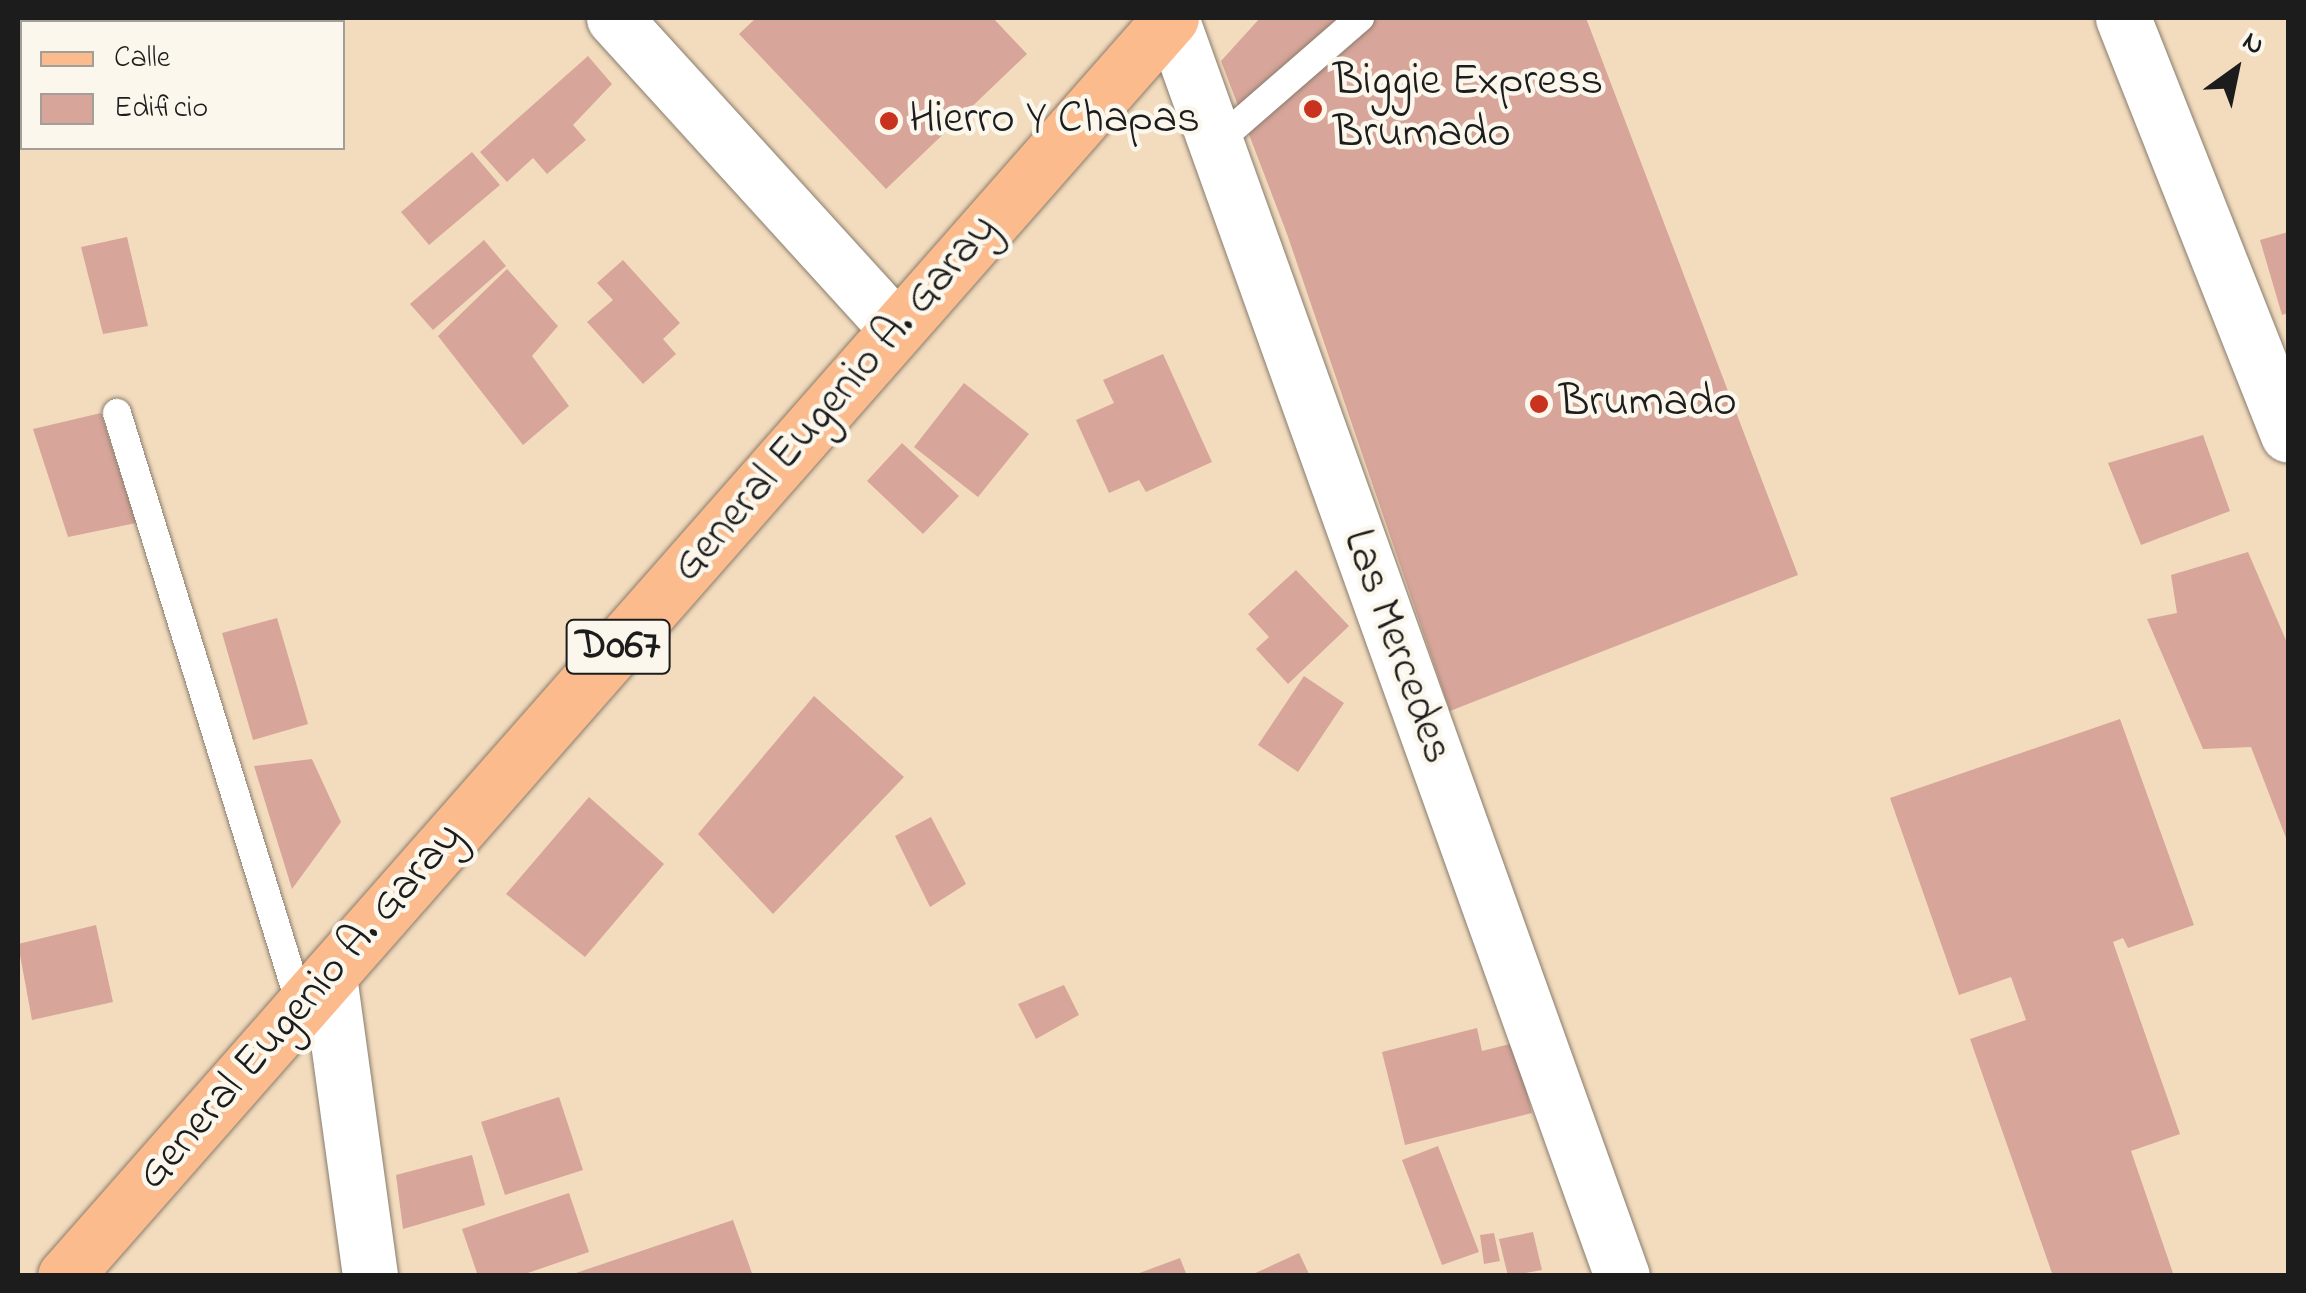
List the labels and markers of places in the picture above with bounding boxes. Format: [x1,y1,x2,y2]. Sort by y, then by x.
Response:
place label: Biggie Express Brumado [1333,56,1603,162]
place label: Hierro Y Chapas [909,94,1200,148]
marker: Biggie Express Brumado [1302,98,1324,120]
marker: Hierro Y Chapas [878,110,900,132]
place label: Brumado [1559,377,1737,431]
marker: Brumado [1528,393,1550,415]

